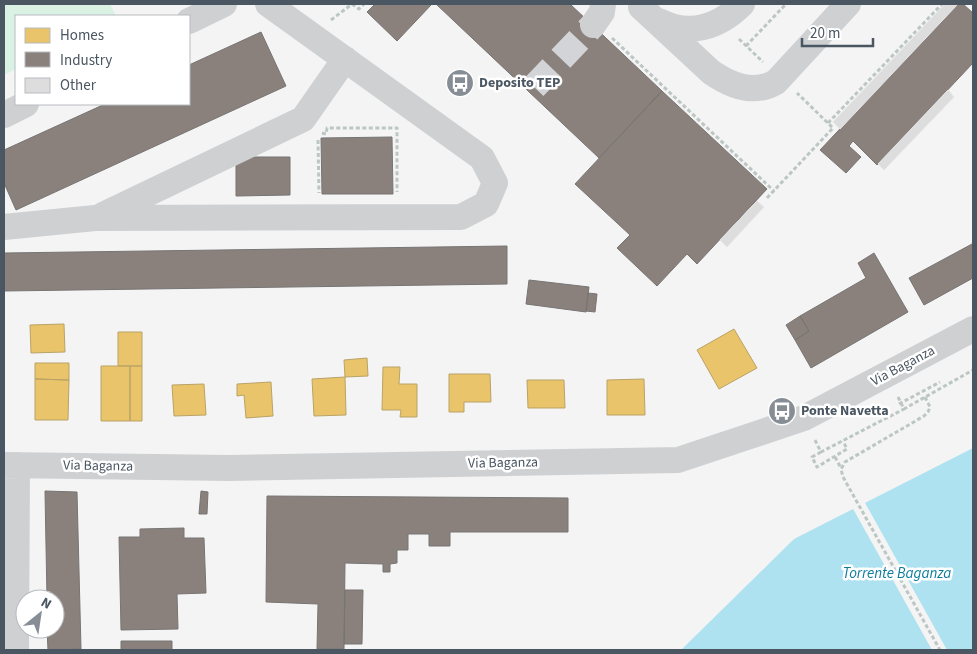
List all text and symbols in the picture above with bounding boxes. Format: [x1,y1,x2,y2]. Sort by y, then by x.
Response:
legend [15,15,190,105]
scale bar [802,15,873,47]
text: 20 m [810,23,840,44]
text: Homes [60,25,104,46]
text: Industry [60,50,112,71]
bus stop icon: Deposito TEP [445,68,475,98]
place label: Deposito TEP [479,73,560,93]
text: Other [60,75,97,96]
street label: Via Baganza [867,341,939,391]
bus stop icon: Ponte Navetta [767,396,797,426]
place label: Ponte Navetta [801,401,889,421]
street label: Via Baganza [468,452,538,474]
street label: Via Baganza [63,455,133,477]
water label: Torrente Baganza [843,563,951,584]
north arrow [15,589,65,639]
text: N [37,593,55,615]

